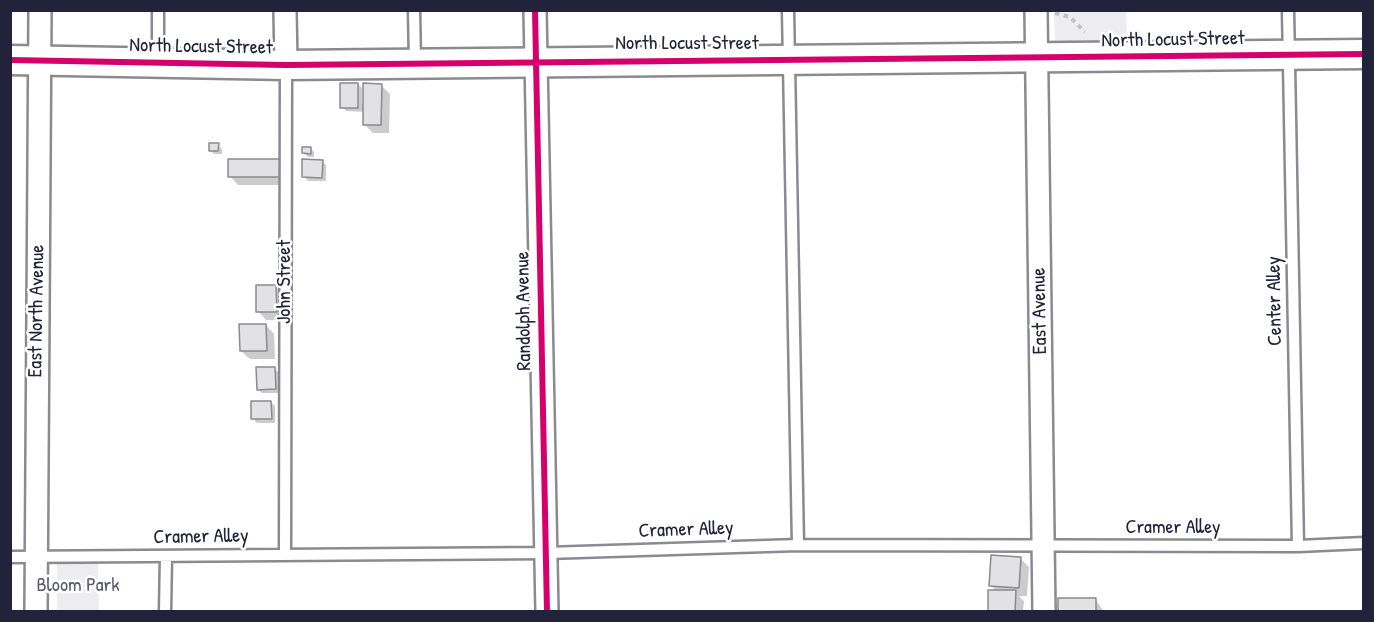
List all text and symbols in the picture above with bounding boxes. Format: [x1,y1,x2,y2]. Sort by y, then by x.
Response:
street label: North Locust Street [1101,27,1245,53]
street label: North Locust Street [615,32,759,56]
street label: North Locust Street [129,34,273,60]
street label: John Street [273,240,297,324]
street label: East North Avenue [24,244,50,378]
street label: Randolph Avenue [511,251,537,371]
street label: Center Alley [1262,256,1288,346]
street label: East Avenue [1027,268,1053,354]
street label: Cramer Alley [638,516,734,544]
street label: Cramer Alley [1125,516,1221,540]
street label: Cramer Alley [153,524,249,550]
park label: Bloom Park [36,574,120,598]

